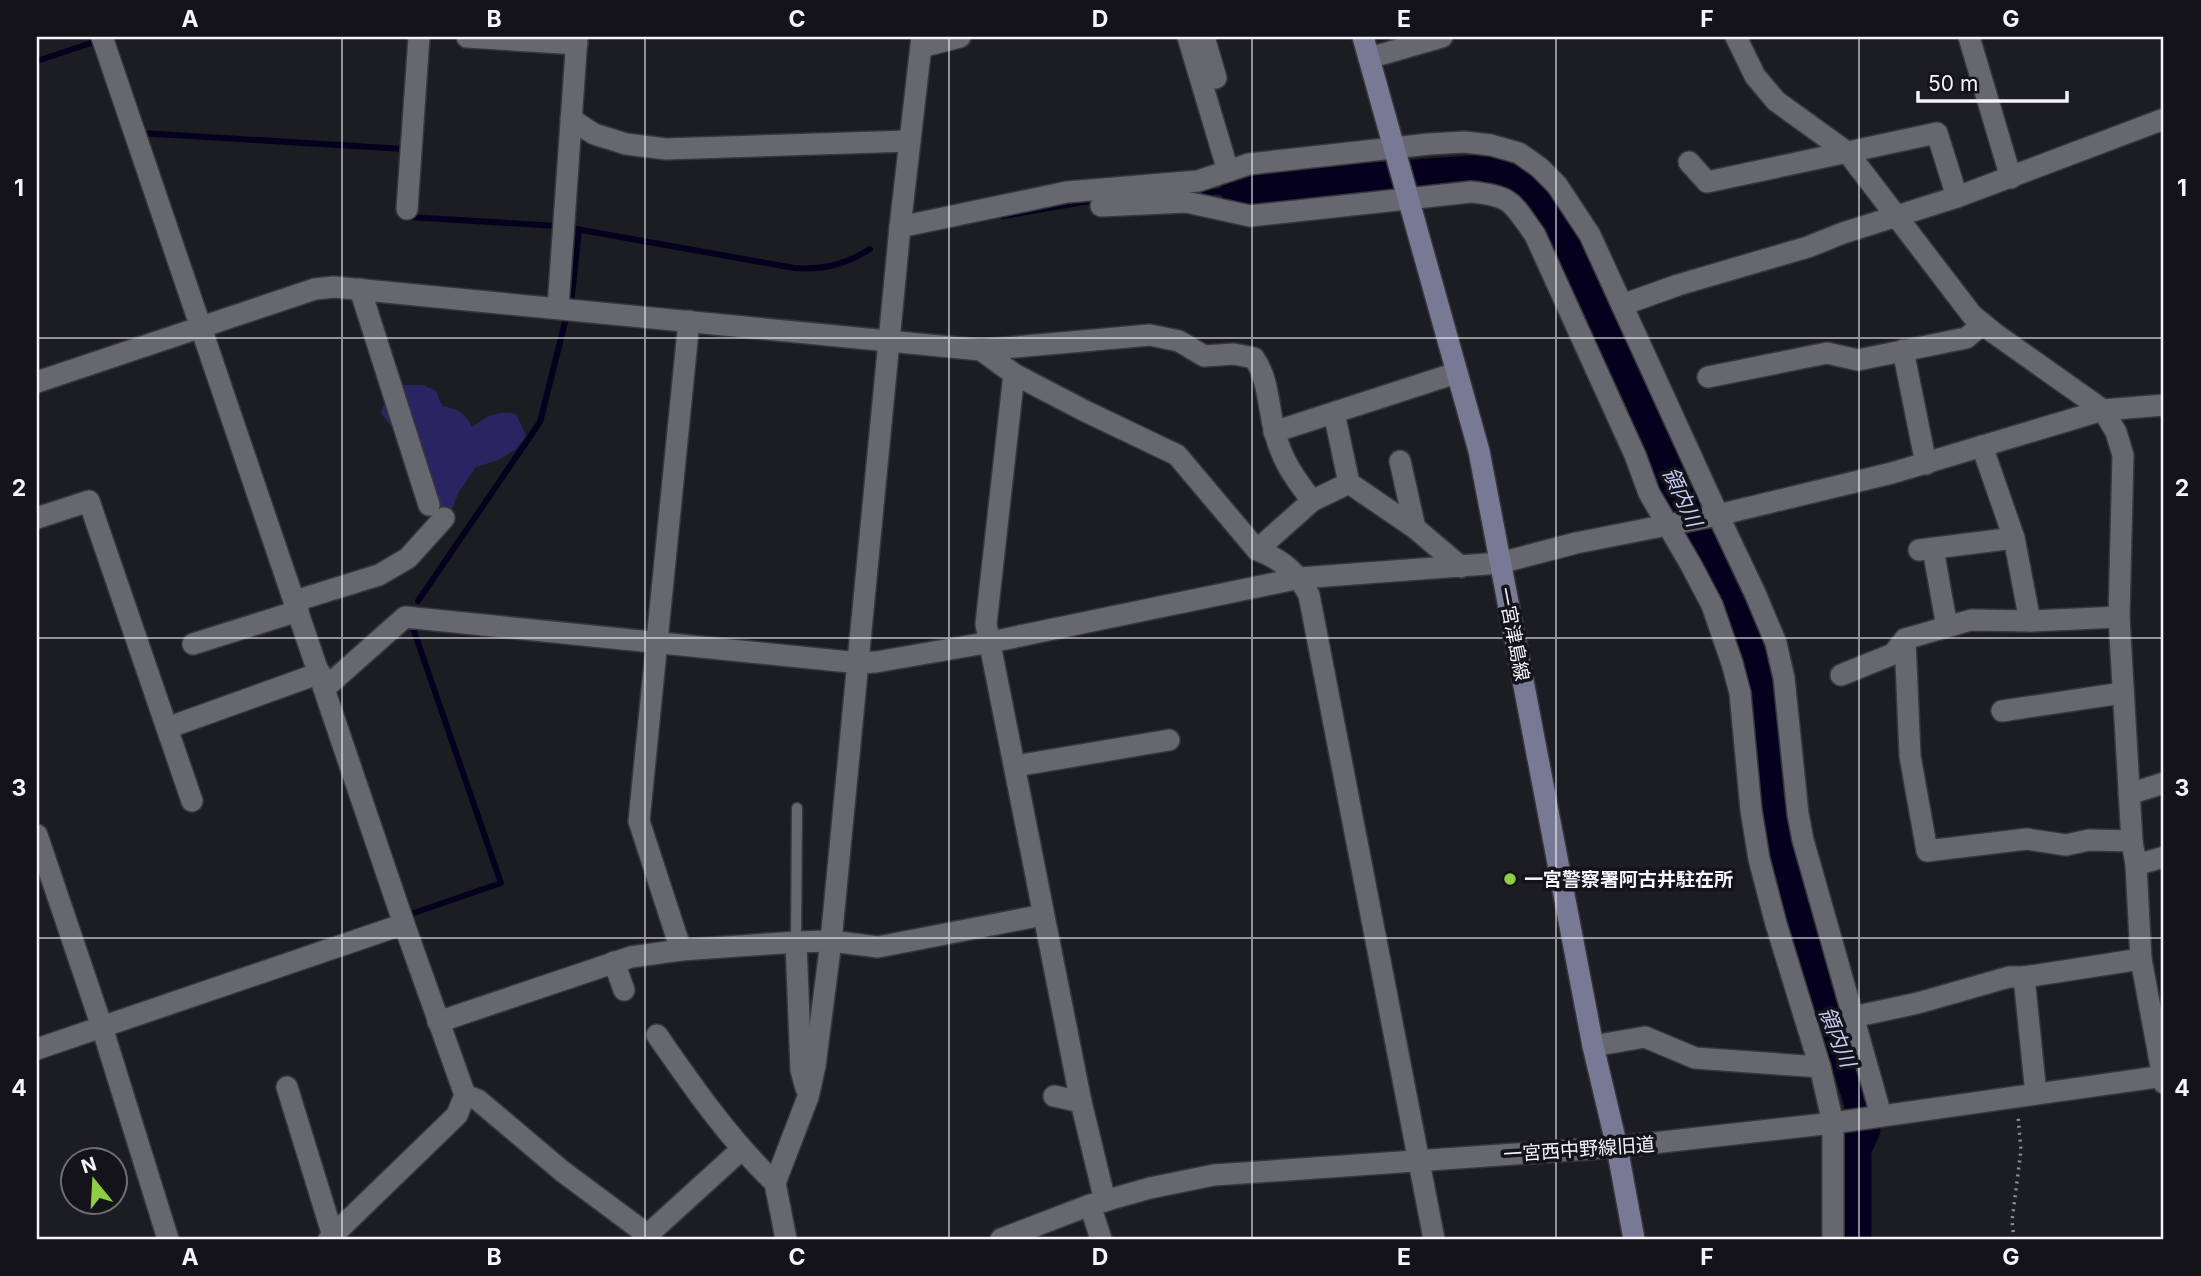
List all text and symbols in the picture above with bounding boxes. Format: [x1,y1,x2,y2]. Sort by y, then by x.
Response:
text: A [181,5,199,33]
text: B [486,5,502,33]
text: C [788,5,806,33]
text: D [1092,5,1108,33]
text: E [1397,5,1411,33]
text: F [1700,5,1714,33]
text: G [2002,5,2020,33]
scale bar [1918,60,2066,104]
text: 50 m [1928,71,1978,96]
text: 1 [14,174,24,202]
text: 1 [2177,174,2187,202]
water label: 領内川 [1658,463,1708,532]
text: 2 [12,474,26,502]
text: 2 [2175,474,2189,502]
street label: 一宮津島線 [1493,585,1534,683]
text: 3 [12,774,26,802]
text: 3 [2175,774,2189,802]
place label: 一宮警察署阿古井駐在所 [1524,868,1733,891]
marker: 一宮警察署阿古井駐在所 [1502,871,1518,887]
water label: 領内川 [1814,1003,1862,1073]
text: 4 [11,1074,27,1102]
text: 4 [2174,1074,2190,1102]
street label: 一宮西中野線旧道 [1502,1133,1656,1166]
north arrow [60,1146,130,1216]
text: N [78,1152,99,1178]
text: A [181,1243,199,1271]
text: B [486,1243,502,1271]
text: C [788,1243,806,1271]
text: D [1092,1243,1108,1271]
text: E [1397,1243,1411,1271]
text: F [1700,1243,1714,1271]
text: G [2002,1243,2020,1271]

